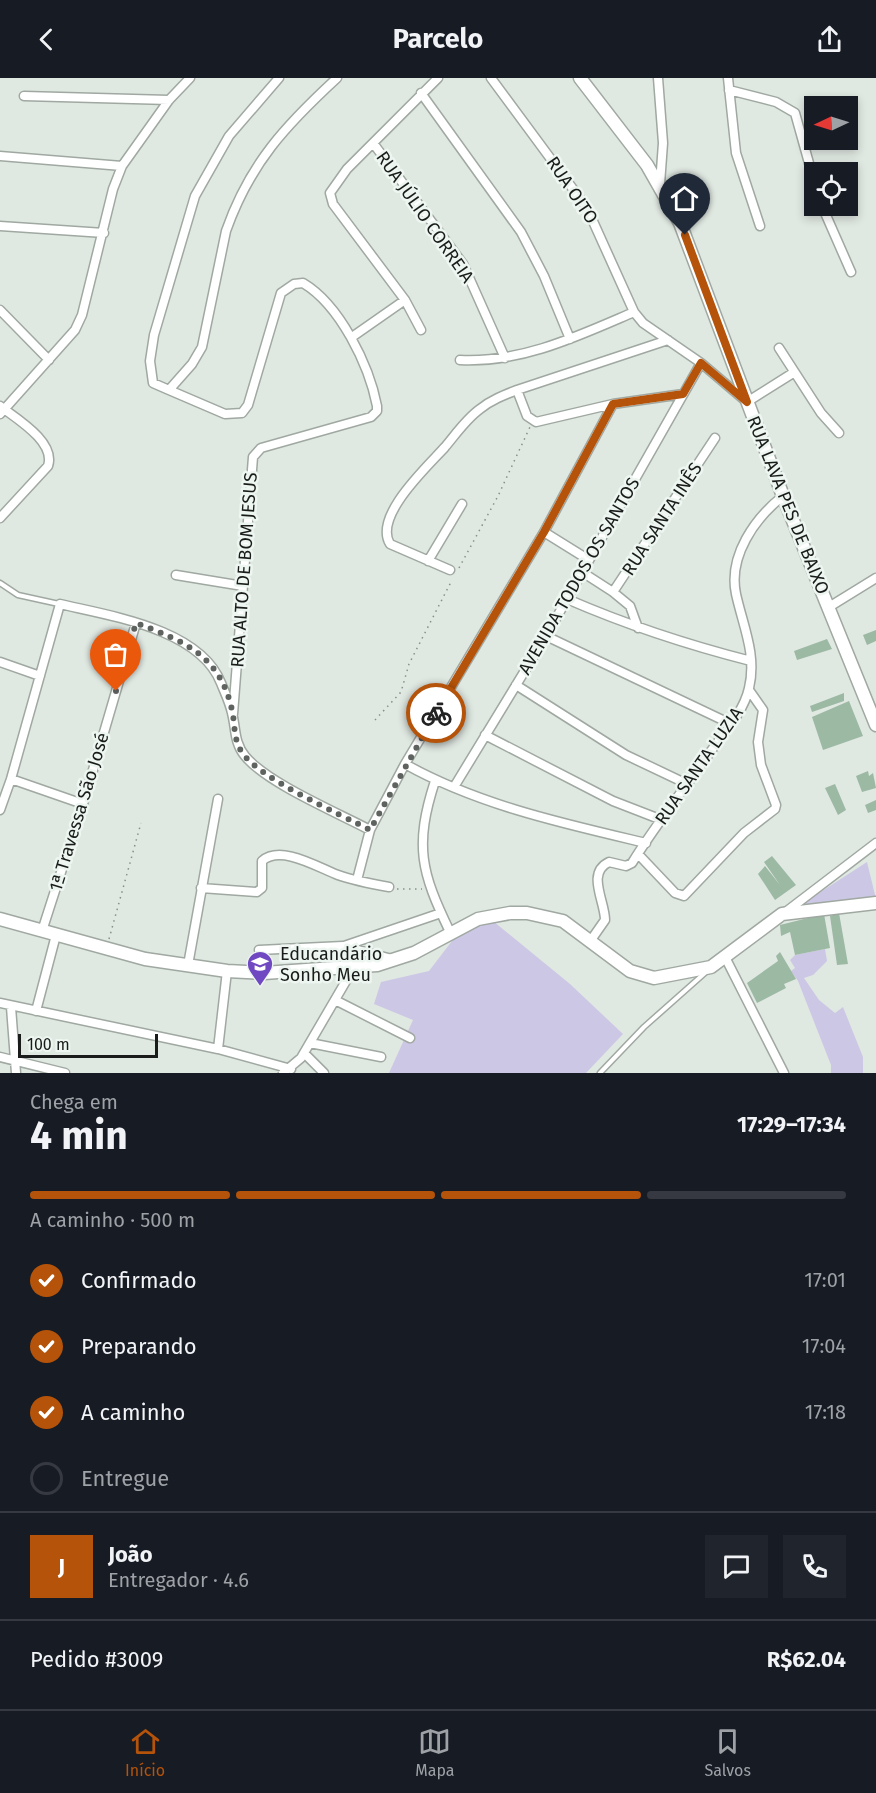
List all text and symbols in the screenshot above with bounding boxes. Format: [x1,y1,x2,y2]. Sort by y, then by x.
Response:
icon: back [30,23,63,56]
text: Parcelo [393,23,483,55]
icon: share [813,23,846,56]
north arrow [804,96,858,150]
map controls [804,96,858,216]
street label: RUA JÚLIO CORREIA [371,146,480,288]
street label: RUA OITO [541,152,603,228]
button: locate [804,162,858,216]
pin [659,173,710,235]
icon: home [668,182,701,215]
street label: RUA LAVA PES DE BAIXO [742,413,834,597]
street label: RUA SANTA INÊS [617,458,707,580]
street label: RUA ALTO DE BOM JESUS [226,471,262,668]
street label: AVENIDA TODOS OS SANTOS [514,473,645,678]
pin [90,629,141,691]
icon: bag [99,638,132,671]
courier [406,683,466,743]
icon: bike [420,697,453,730]
street label: RUA SANTA LUZIA [650,702,748,829]
street label: 1ª Travessa São José [44,730,114,894]
place label: Educandário Sonho Meu [280,943,382,986]
school or university icon: Educandário Sonho Meu [245,949,275,987]
scale bar [18,1031,158,1058]
text: 100 m [27,1035,70,1054]
text: Chega em [30,1090,118,1114]
text: 17:29–17:34 [737,1111,846,1138]
text: 4 min [30,1113,128,1159]
text: A caminho · 500 m [30,1208,195,1232]
icon: check [30,1264,63,1297]
text: Confirmado [81,1267,197,1294]
text: 17:01 [804,1268,846,1292]
icon: check [30,1330,63,1363]
text: Preparando [81,1333,197,1360]
text: 17:04 [802,1334,846,1358]
icon: check [30,1396,63,1429]
text: A caminho [81,1399,185,1426]
text: 17:18 [805,1400,846,1424]
text: Entregue [81,1465,169,1492]
button: chat [705,1535,768,1598]
button: phone [783,1535,846,1598]
text: João [108,1541,153,1568]
text: J [58,1553,65,1580]
text: Entregador · 4.6 [108,1568,249,1592]
text: Pedido #3009 [30,1646,163,1673]
text: R$62.04 [767,1646,846,1673]
tab: Início [125,1725,165,1780]
tab: Mapa [415,1725,454,1780]
tab: Salvos [705,1725,751,1780]

